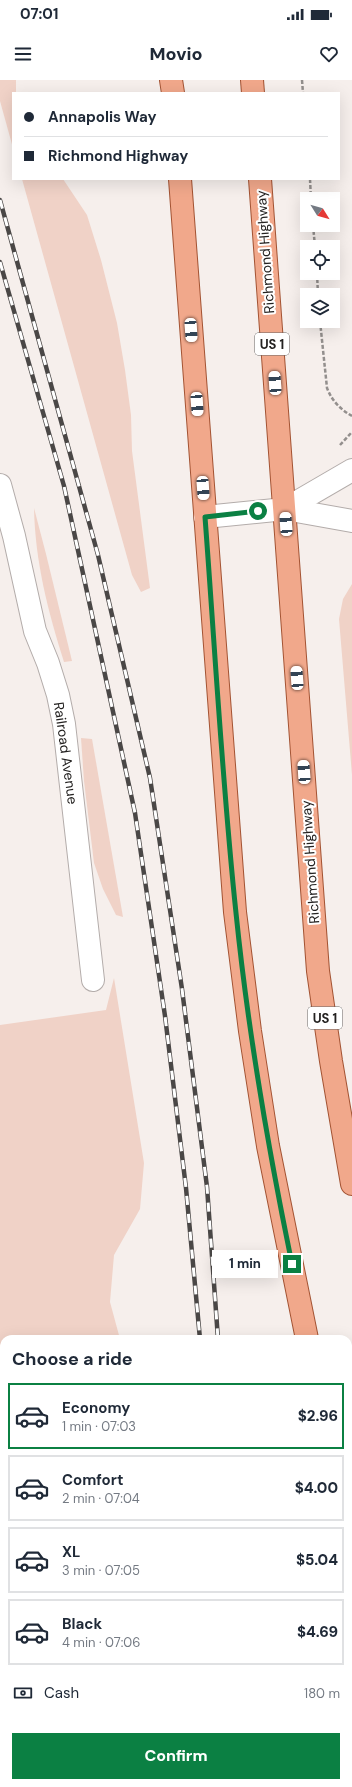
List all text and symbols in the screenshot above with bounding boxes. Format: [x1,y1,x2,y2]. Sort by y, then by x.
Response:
text: 07:01 [20,4,58,24]
text: Movio [150,42,202,66]
icon: menu [12,43,34,65]
icon: heart [318,43,340,65]
text: Annapolis Way [48,107,157,127]
text: Richmond Highway [48,146,188,166]
street label: Richmond Highway [252,190,278,314]
north arrow [300,192,340,232]
map controls [300,192,340,328]
button: locate [300,240,340,280]
button: layers [300,288,340,328]
car [184,318,198,342]
road number: US 1 [255,333,289,355]
car [268,371,282,395]
car [190,392,204,416]
car [196,476,210,500]
route start [249,502,267,520]
car [279,512,293,536]
car [290,666,304,690]
street label: Railroad Avenue [50,701,82,805]
car [297,760,311,784]
street label: Richmond Highway [297,800,323,924]
road number: US 1 [308,1007,342,1029]
callout: 1 min [212,1250,278,1278]
text: 1 min [229,1255,261,1272]
route end [283,1255,301,1273]
text: Choose a ride [12,1347,133,1371]
icon: car [14,1398,50,1434]
text: Economy [62,1398,130,1418]
text: $2.96 [298,1406,338,1426]
text: 1 min · 07:03 [62,1418,136,1435]
icon: car [14,1470,50,1506]
text: Comfort [62,1470,123,1490]
text: $4.00 [295,1478,338,1498]
text: 2 min · 07:04 [62,1490,140,1507]
icon: car [14,1542,50,1578]
text: XL [62,1542,80,1562]
text: $5.04 [296,1550,338,1570]
text: 3 min · 07:05 [62,1562,140,1579]
icon: car [14,1614,50,1650]
text: Black [62,1614,102,1634]
text: $4.69 [297,1622,338,1642]
text: 4 min · 07:06 [62,1634,140,1651]
icon: cash [12,1682,34,1704]
text: Cash [44,1683,79,1703]
text: 180 m [304,1685,340,1702]
button: Confirm [12,1733,340,1779]

